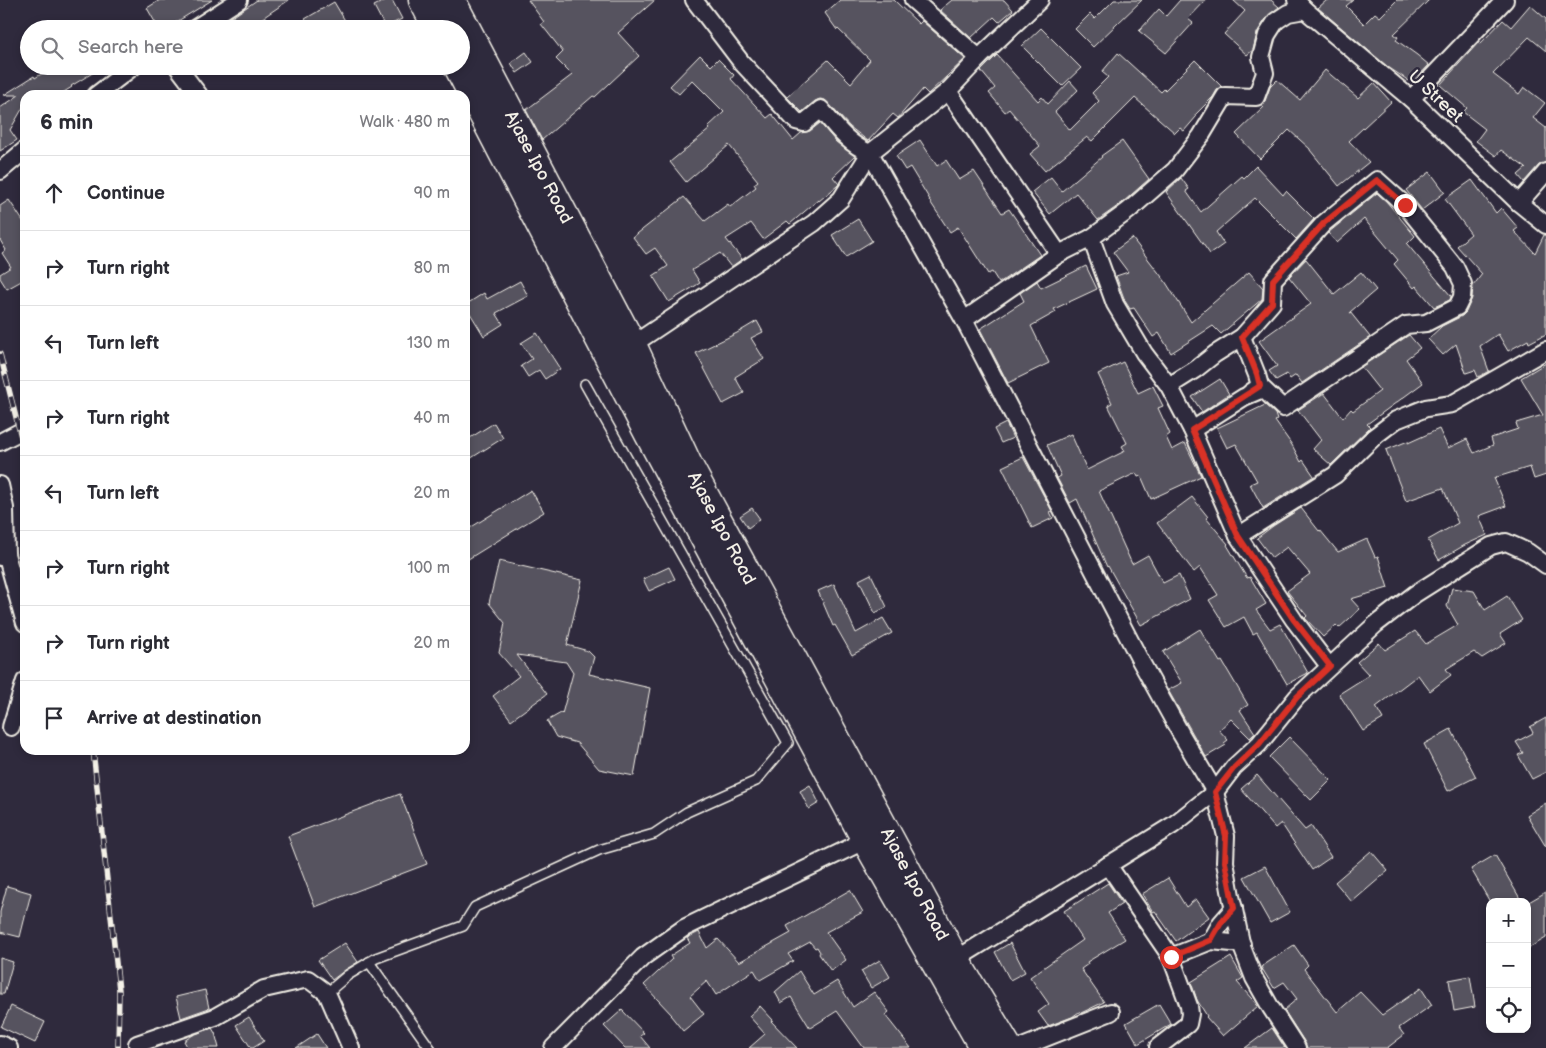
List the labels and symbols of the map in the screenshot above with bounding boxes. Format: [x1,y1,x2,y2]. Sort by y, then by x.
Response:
street label: U Street [1404,66,1468,127]
street label: Ajase Ipo Road [500,107,577,227]
route end [1394,194,1417,217]
street label: Ajase Ipo Road [683,468,760,588]
street label: Ajase Ipo Road [876,824,953,944]
route start [1160,946,1183,969]

